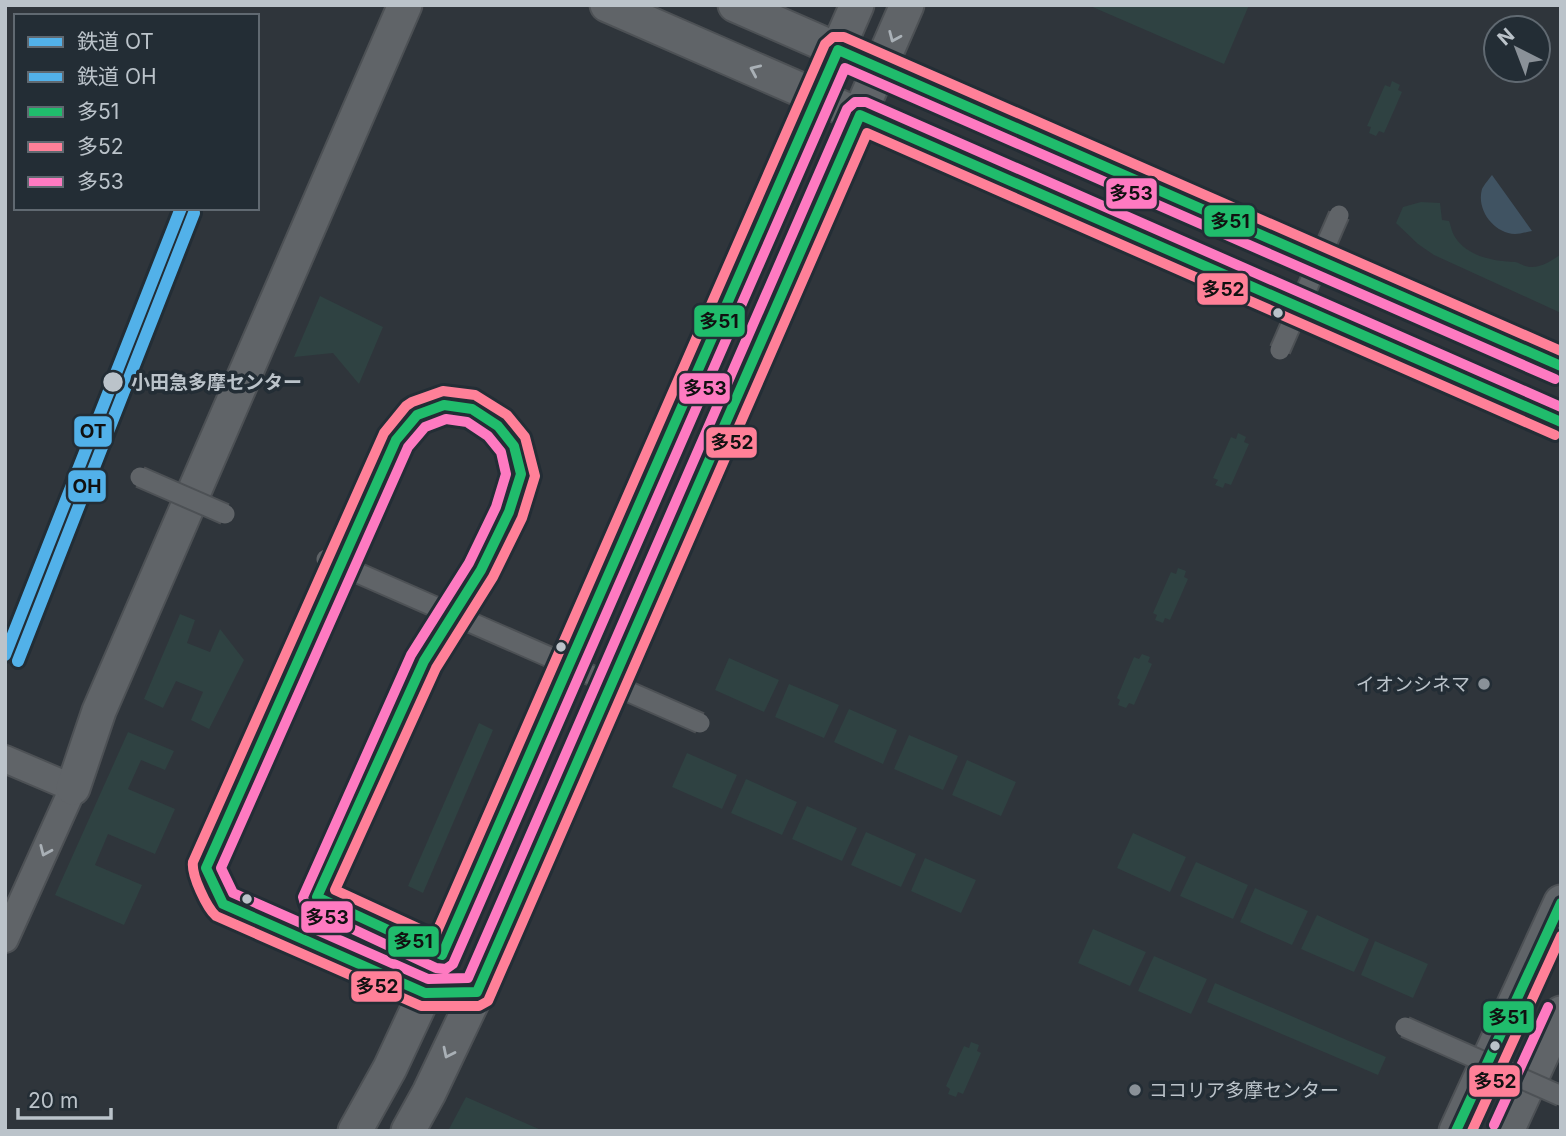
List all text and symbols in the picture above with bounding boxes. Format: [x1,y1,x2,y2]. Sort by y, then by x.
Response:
legend [14,14,259,210]
north arrow [1482,14,1552,84]
text: N [1493,23,1519,50]
text: 鉄道 OT [77,29,154,54]
one-way arrow [888,30,902,42]
text: 鉄道 OH [77,64,157,89]
one-way arrow [750,64,763,78]
text: 多51 [77,99,119,124]
text: 多52 [77,134,124,159]
text: 多53 [77,169,124,194]
line badge: 多53 [1105,177,1158,210]
text: 多53 [1109,182,1153,205]
line badge: 多51 [1203,204,1256,238]
text: 多51 [1210,210,1250,233]
line badge: 多52 [1196,272,1249,306]
text: 多52 [1201,278,1245,301]
line badge: 多51 [693,304,746,338]
unlabelled marker [1271,306,1285,320]
text: 多51 [699,310,739,333]
marker: 小田急多摩センター [101,370,125,394]
place label: 小田急多摩センター [131,371,302,394]
line badge: 多53 [678,372,731,405]
text: 多53 [683,377,727,400]
line badge: OT [73,415,113,448]
text: OT [80,420,106,443]
line badge: 多52 [705,426,758,459]
text: 多52 [710,431,754,454]
line badge: OH [67,469,107,503]
text: OH [73,475,101,498]
unlabelled marker [554,640,568,654]
place label: イオンシネマ [1356,673,1470,696]
marker: イオンシネマ [1476,676,1492,692]
one-way arrow [39,844,53,856]
unlabelled marker [240,892,254,906]
line badge: 多53 [300,900,354,934]
text: 多53 [305,906,349,929]
line badge: 多51 [387,925,440,958]
text: 多51 [393,930,433,953]
line badge: 多52 [350,970,403,1003]
text: 多52 [355,975,399,998]
line badge: 多51 [1482,1000,1535,1034]
text: 多51 [1488,1006,1528,1029]
unlabelled marker [1488,1039,1502,1053]
one-way arrow [443,1046,457,1058]
line badge: 多52 [1468,1064,1521,1098]
text: 多52 [1473,1070,1517,1093]
scale bar [18,1076,110,1120]
place label: ココリア多摩センター [1149,1079,1339,1102]
marker: ココリア多摩センター [1127,1082,1143,1098]
text: 20 m [28,1088,78,1113]

